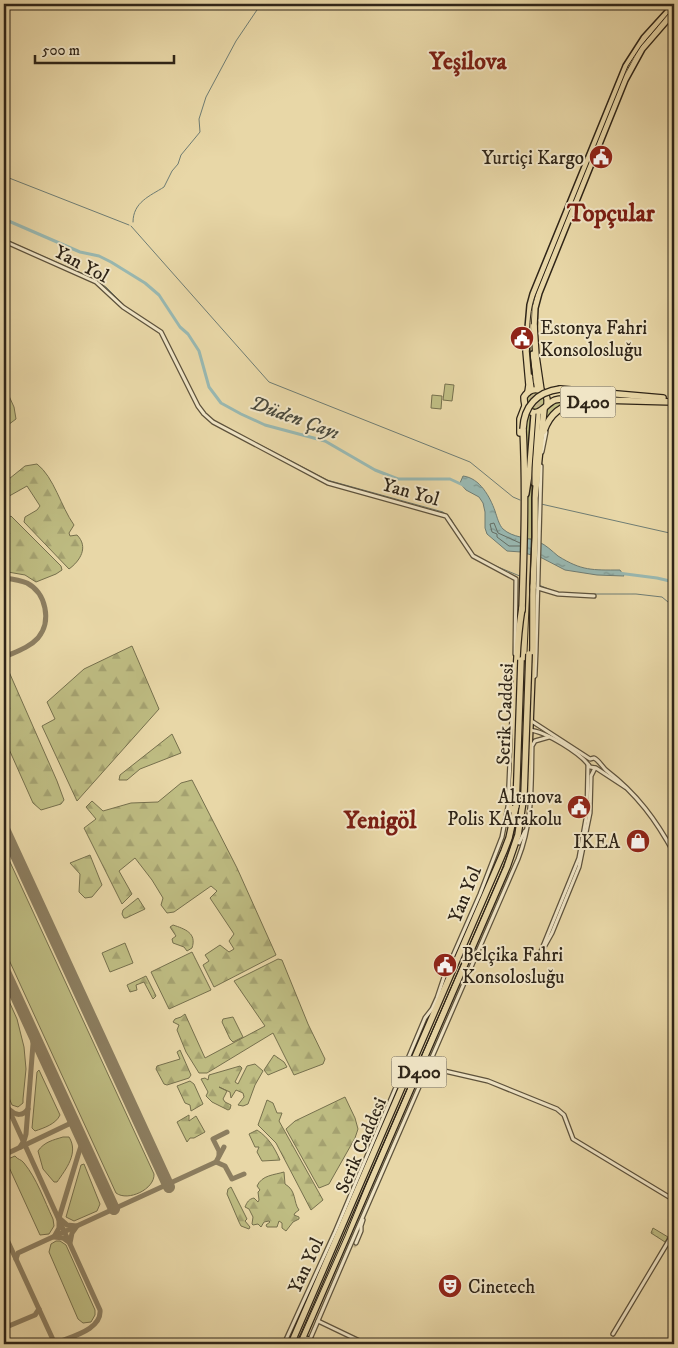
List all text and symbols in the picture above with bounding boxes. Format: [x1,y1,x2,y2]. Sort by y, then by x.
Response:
scale bar [35,32,174,64]
text: 500 m [42,41,80,60]
district label: Yeşilova [428,47,507,77]
public building icon: Yurtiçi Kargo [588,144,614,170]
place label: Yurtiçi Kargo [482,147,584,170]
district label: Topçular [566,199,656,229]
street label: Yan Yol [50,240,113,288]
place label: Estonya Fahri Konsolosluğu [540,317,647,362]
public building icon: Estonya Fahri Konsolosluğu [509,325,535,351]
road number: D400 [560,387,616,418]
water label: Düden Çayı [246,391,342,446]
street label: Yan Yol [379,473,442,512]
street label: Serik Caddesi [492,663,519,765]
place label: Altınova Polis KArakolu [447,786,562,831]
public building icon: Altınova Polis KArakolu [566,794,592,820]
district label: Yenigöl [343,806,417,836]
shop icon: IKEA [625,828,651,854]
place label: IKEA [573,831,621,854]
street label: Yan Yol [444,863,487,926]
place label: Belçika Fahri Konsolosluğu [462,944,564,989]
public building icon: Belçika Fahri Konsolosluğu [432,952,458,978]
road number: D400 [392,1056,446,1088]
street label: Serik Caddesi [331,1094,392,1197]
street label: Yan Yol [284,1234,329,1297]
theatre icon: Cinetech [437,1273,463,1299]
place label: Cinetech [468,1276,535,1299]

